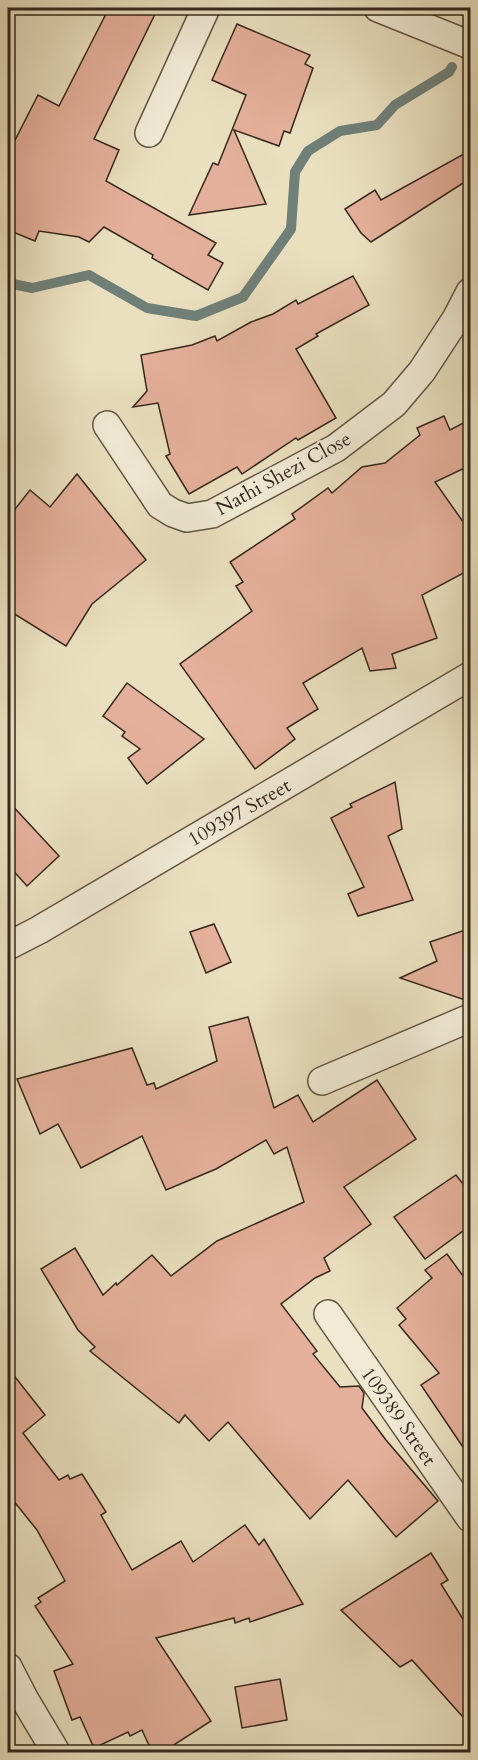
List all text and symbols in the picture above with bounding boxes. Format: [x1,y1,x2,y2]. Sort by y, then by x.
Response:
street label: Nathi Shezi Close [211,425,356,522]
street label: 109397 Street [183,772,296,853]
street label: 109389 Street [355,1361,443,1472]

